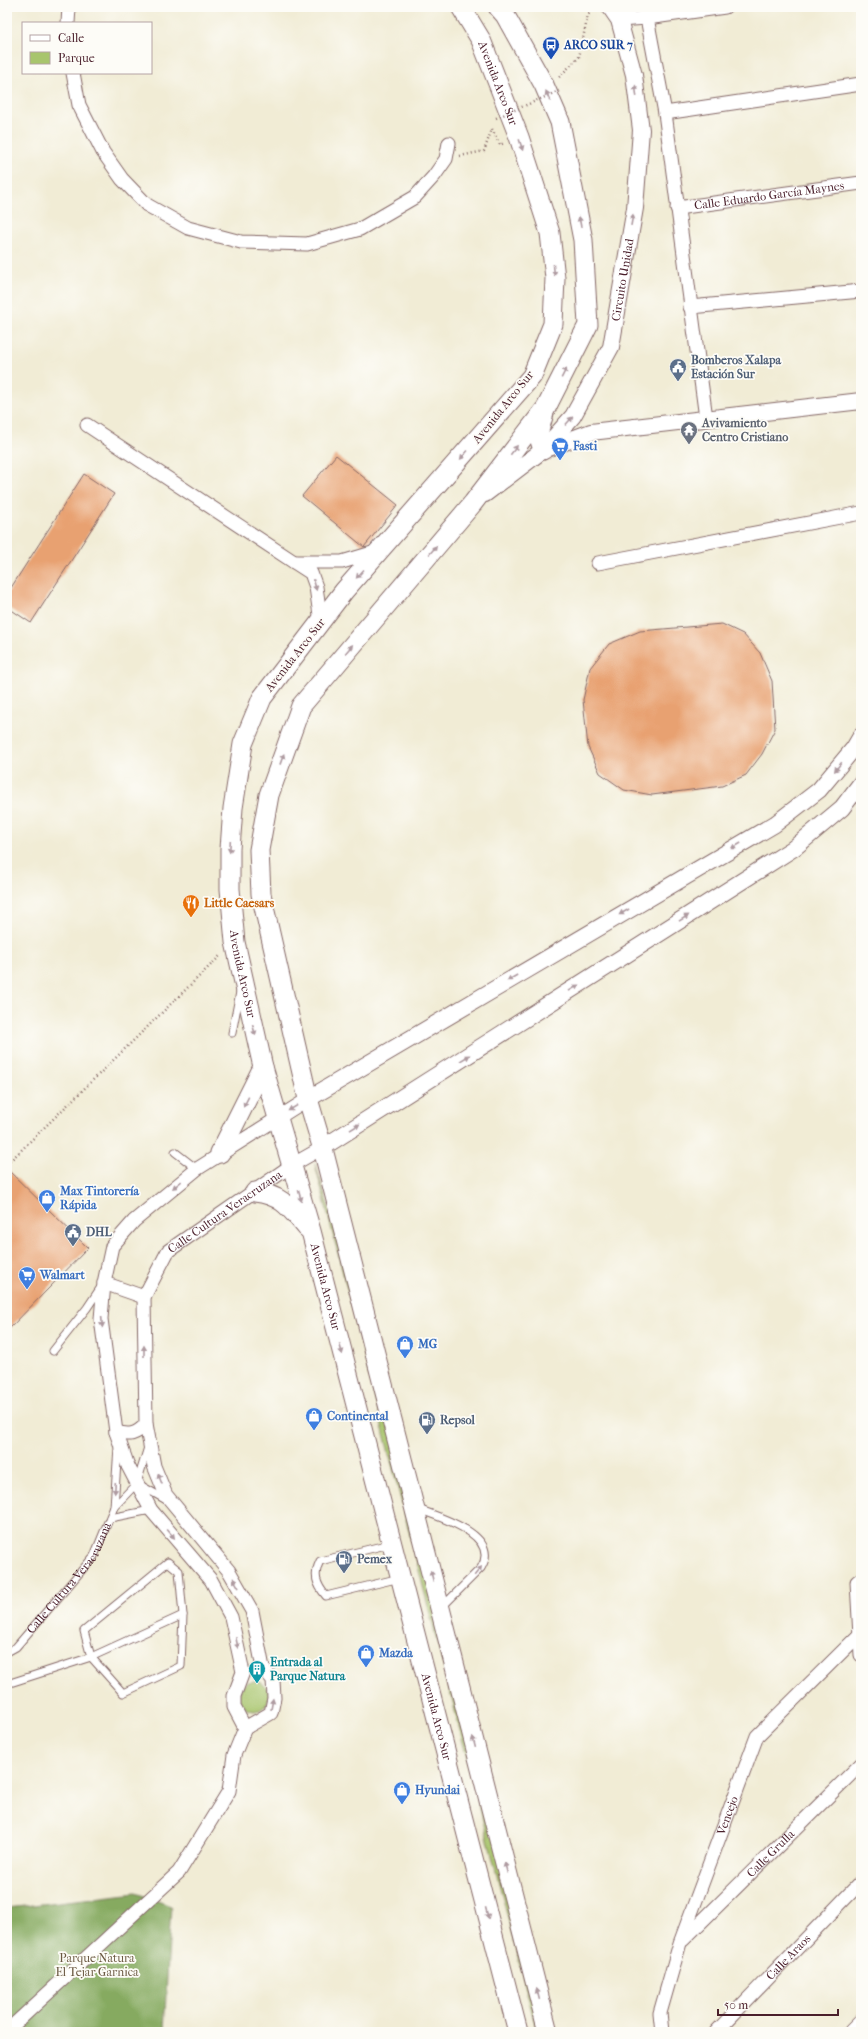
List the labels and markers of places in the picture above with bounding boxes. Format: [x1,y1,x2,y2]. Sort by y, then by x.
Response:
bus stop icon: ARCO SUR 7 [541,35,561,60]
place label: ARCO SUR 7 [563,38,633,52]
place label: Bomberos Xalapa Estación Sur [691,353,781,381]
public building icon: Bomberos Xalapa Estación Sur [668,357,688,382]
place label: Avivamiento Centro Cristiano [701,416,788,444]
temple icon: Avivamiento Centro Cristiano [679,420,699,445]
supermarket icon: Fasti [550,436,570,461]
place label: Fasti [572,439,598,453]
restaurant icon: Little Caesars [181,893,201,918]
place label: Little Caesars [204,896,275,910]
place label: Max Tintorería Rápida [59,1184,140,1213]
shop icon: Max Tintorería Rápida [37,1188,57,1213]
public building icon: DHL [63,1222,83,1247]
place label: DHL [86,1225,112,1239]
supermarket icon: Walmart [17,1265,37,1290]
place label: Walmart [39,1268,86,1282]
shop icon: MG [395,1334,415,1359]
place label: MG [417,1337,438,1351]
shop icon: Continental [304,1406,324,1431]
place label: Continental [327,1409,389,1423]
fuel station icon: Repsol [417,1410,437,1435]
place label: Repsol [440,1413,475,1428]
fuel station icon: Pemex [334,1549,354,1574]
place label: Pemex [357,1552,393,1566]
shop icon: Mazda [356,1643,376,1668]
place label: Mazda [378,1646,413,1660]
place label: Entrada al Parque Natura [270,1655,346,1684]
building icon: Entrada al Parque Natura [247,1659,267,1684]
shop icon: Hyundai [392,1780,412,1805]
place label: Hyundai [415,1783,460,1798]

